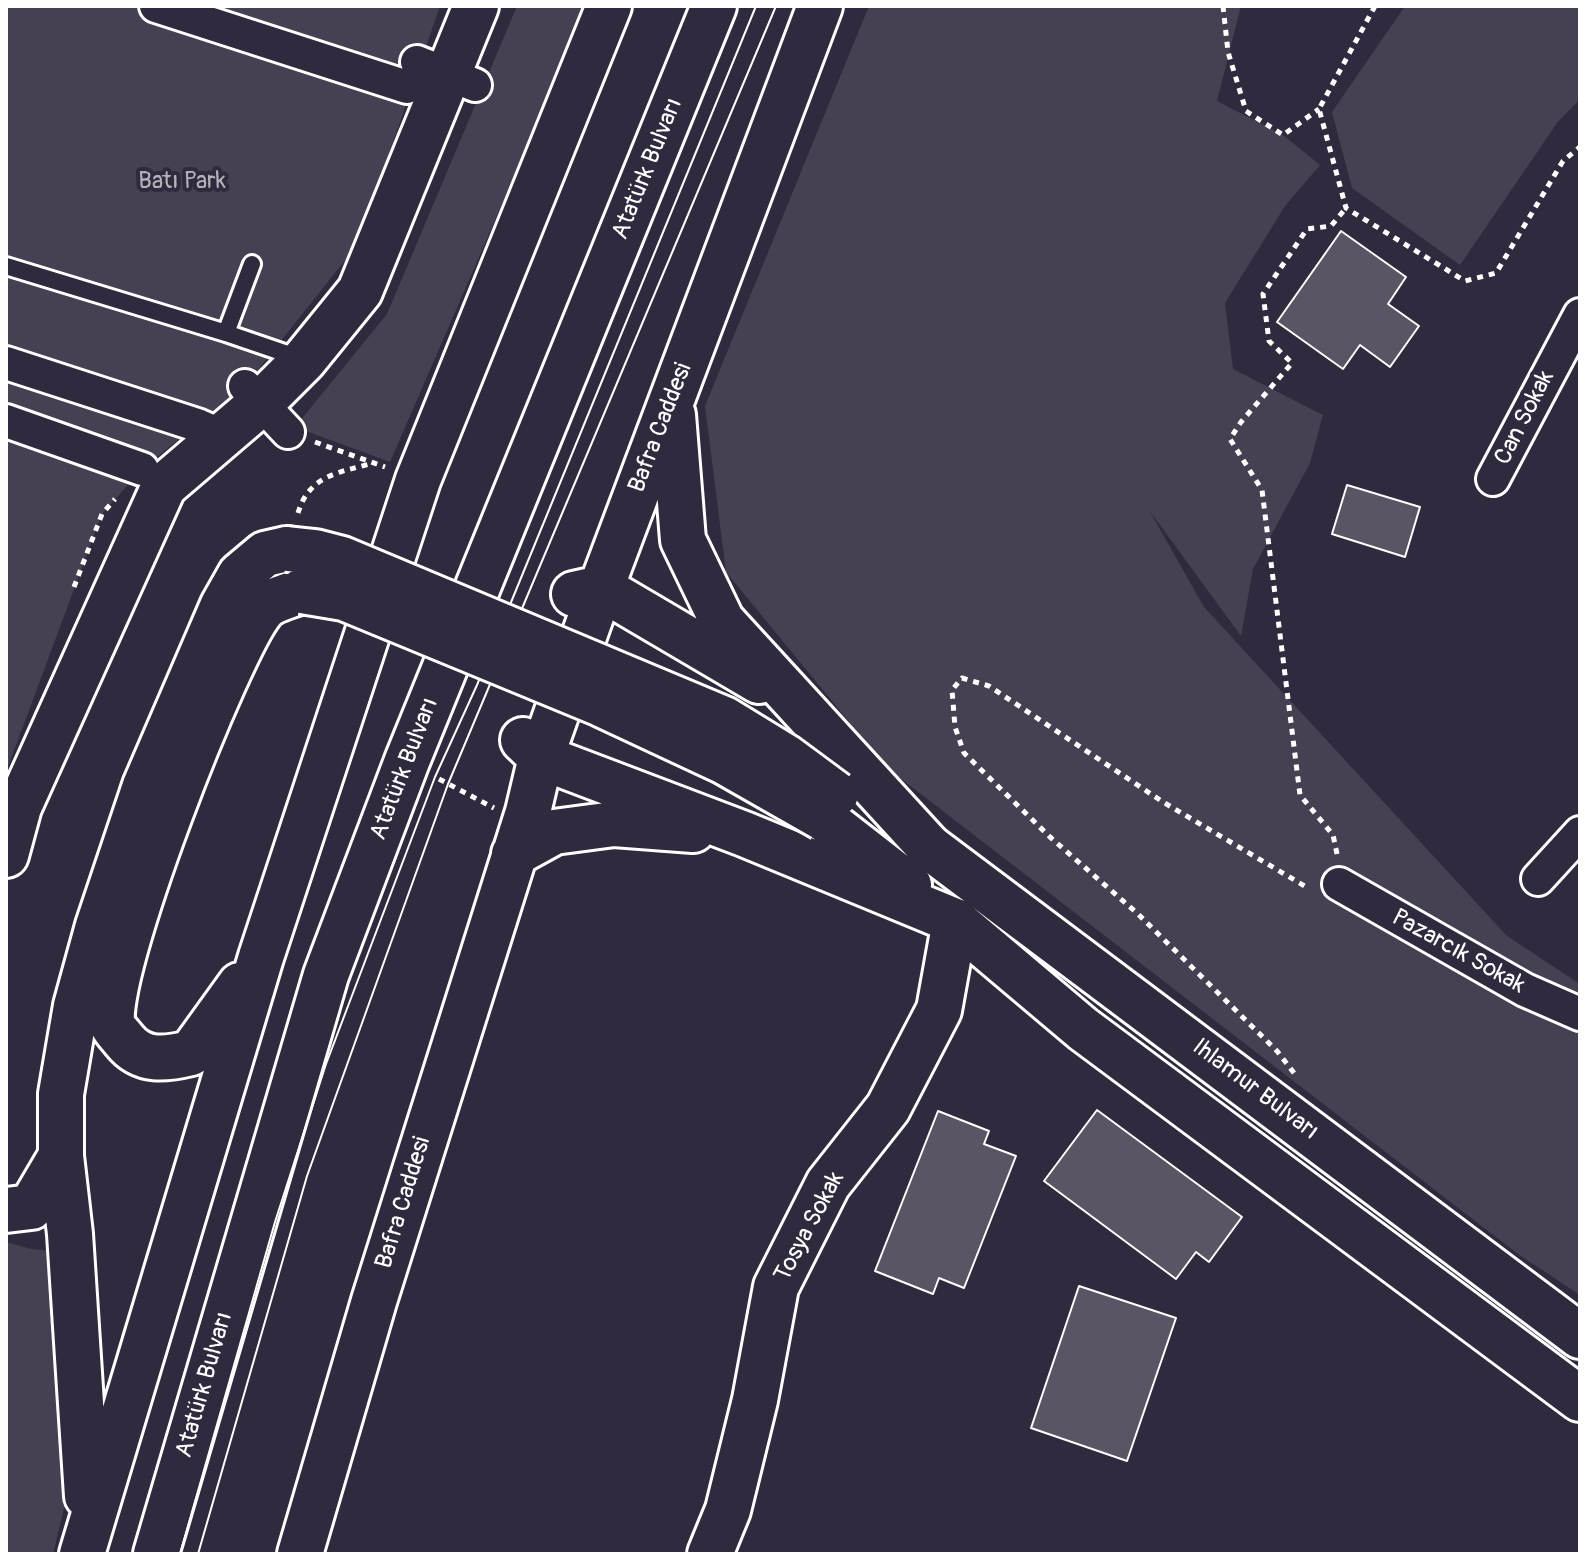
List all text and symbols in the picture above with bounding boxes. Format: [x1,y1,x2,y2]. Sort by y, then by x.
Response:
street label: Atatürk Bulvarı [607,94,689,244]
park label: Batı Park [138,168,226,196]
street label: Bafra Caddesi [623,359,699,497]
street label: Can Sokak [1489,366,1561,470]
street label: Atatürk Bulvarı [365,694,445,844]
street label: Pazarcık Sokak [1386,904,1530,1000]
street label: Ihlamur Bulvarı [1186,1033,1324,1147]
street label: Bafra Caddesi [370,1134,438,1272]
street label: Tosya Sokak [769,1167,851,1287]
street label: Atatürk Bulvarı [170,1309,240,1461]

